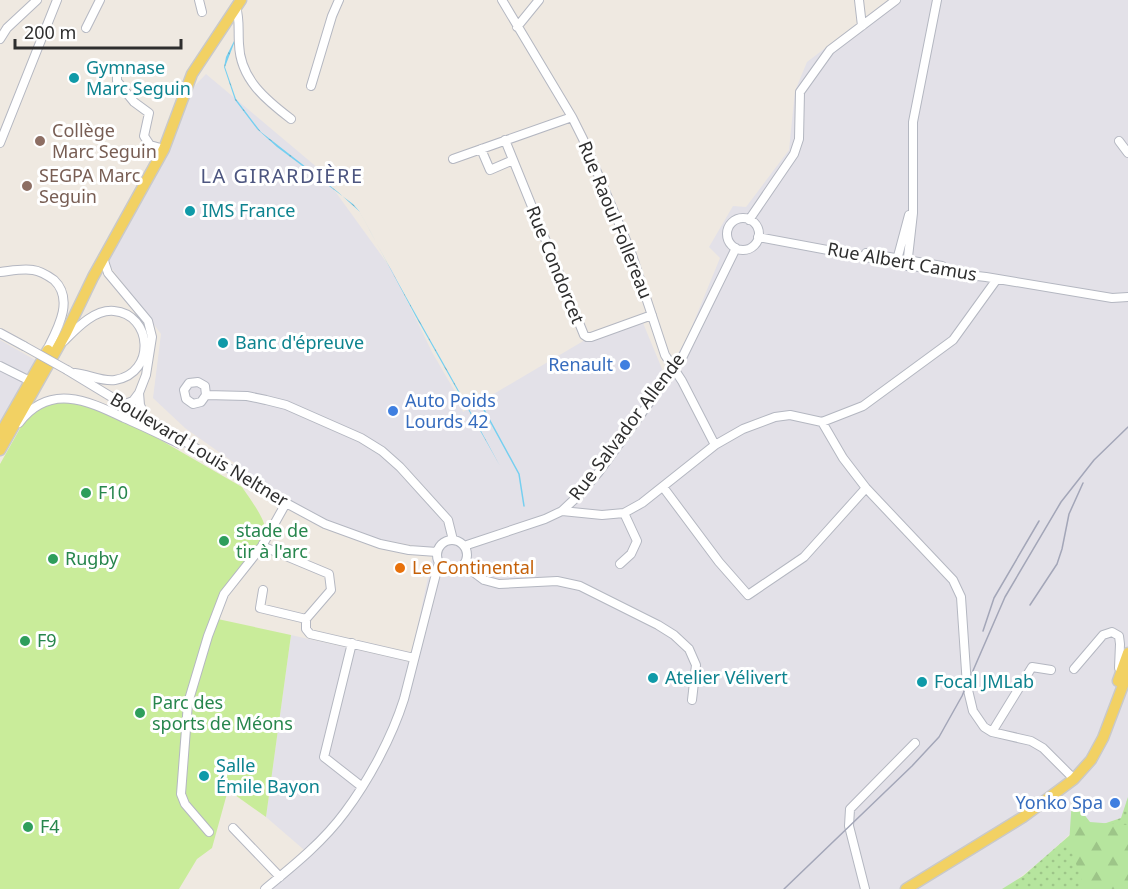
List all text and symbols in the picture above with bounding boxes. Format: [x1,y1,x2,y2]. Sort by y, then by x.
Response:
scale bar [15,12,182,50]
text: 200 m [24,20,76,44]
place label: Gymnase Marc Seguin [86,55,191,100]
marker: Gymnase Marc Seguin [67,71,81,85]
place label: Collège Marc Seguin [52,118,157,163]
marker: Collège Marc Seguin [33,134,47,148]
street label: Rue Raoul Follereau [573,137,659,302]
district label: LA GIRARDIÈRE [200,162,364,189]
place label: SEGPA Marc Seguin [39,163,141,208]
marker: SEGPA Marc Seguin [20,179,34,193]
place label: IMS France [202,198,295,222]
street label: Rue Condorcet [521,202,591,327]
marker: IMS France [183,204,197,218]
street label: Rue Albert Camus [826,236,979,286]
place label: Banc d'épreuve [235,330,364,354]
marker: Banc d'épreuve [216,336,230,350]
street label: Rue Salvador Allende [563,348,689,505]
place label: Renault [548,352,613,376]
marker: Renault [618,358,632,372]
street label: Boulevard Louis Neltner [106,387,293,512]
place label: Auto Poids Lourds 42 [405,388,496,433]
marker: Auto Poids Lourds 42 [386,404,400,418]
place label: F10 [98,480,128,504]
marker: F10 [79,486,93,500]
place label: stade de tir à l'arc [236,518,308,563]
marker: stade de tir à l'arc [217,534,231,548]
place label: Rugby [65,546,119,570]
marker: Rugby [46,552,60,566]
place label: Le Continental [412,555,534,579]
marker: Le Continental [393,561,407,575]
place label: F9 [37,628,57,652]
marker: F9 [18,634,32,648]
place label: Atelier Vélivert [665,665,788,689]
place label: Focal JMLab [934,669,1034,693]
marker: Atelier Vélivert [646,671,660,685]
marker: Focal JMLab [915,675,929,689]
place label: Parc des sports de Méons [152,690,293,735]
marker: Parc des sports de Méons [133,706,147,720]
place label: Salle Émile Bayon [216,753,320,798]
marker: Salle Émile Bayon [197,769,211,783]
place label: Yonko Spa [1015,790,1103,814]
marker: Yonko Spa [1108,796,1122,810]
place label: F4 [40,814,60,838]
marker: F4 [21,820,35,834]

